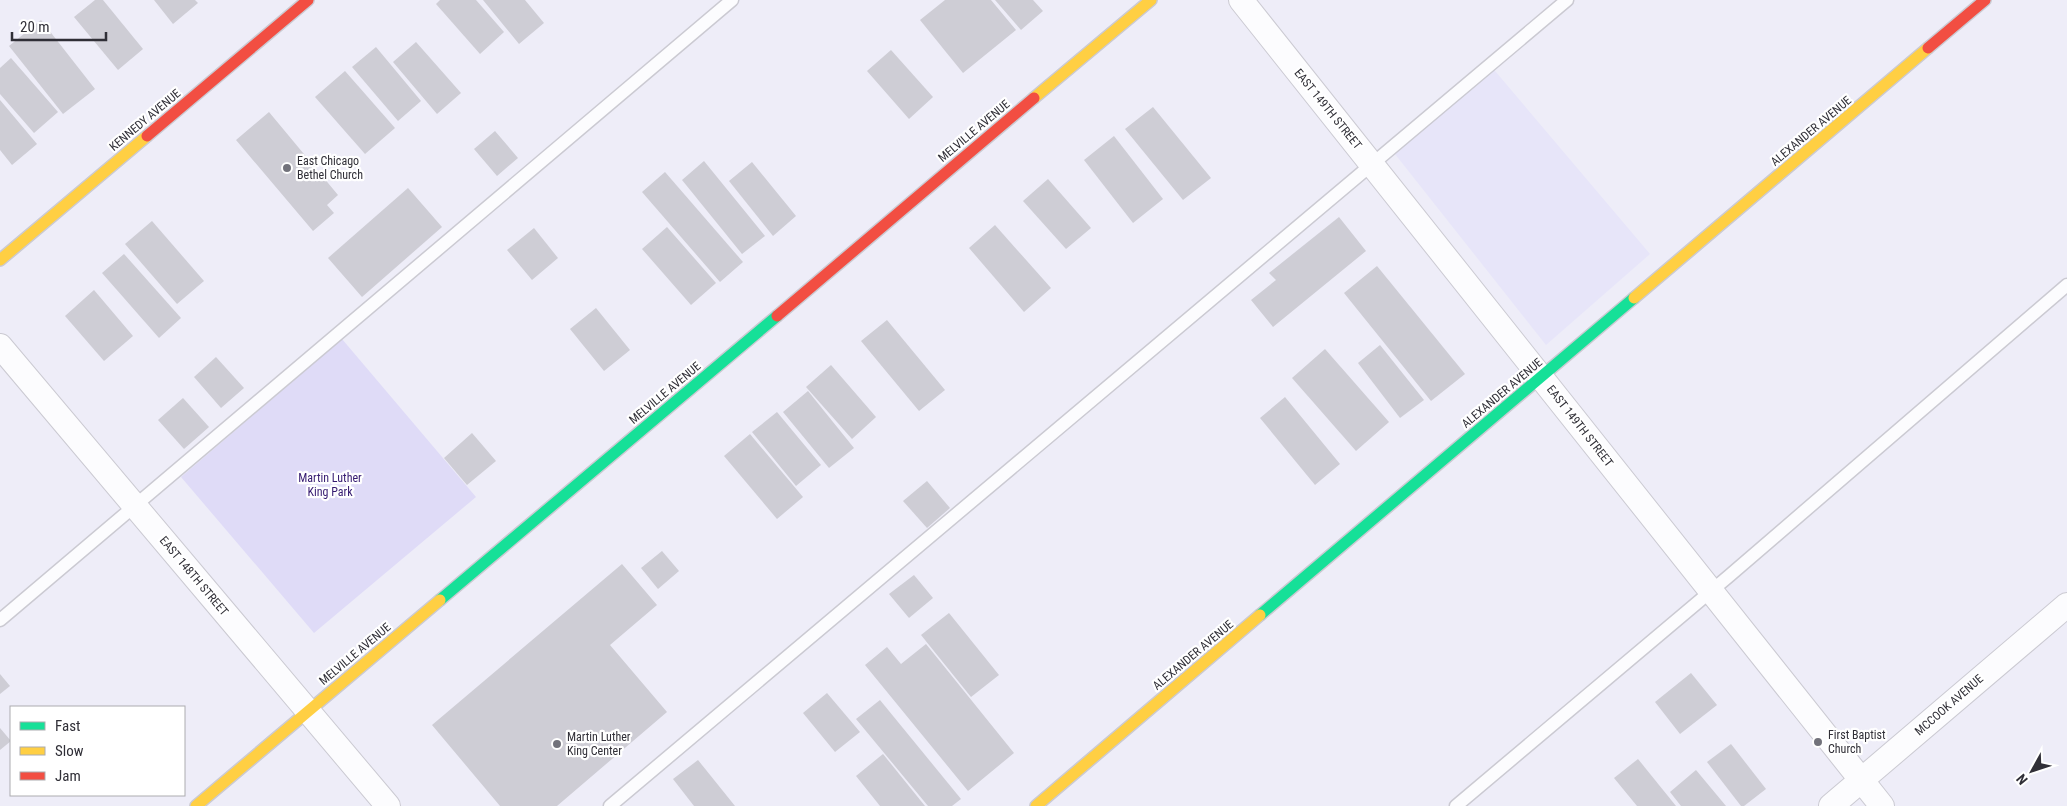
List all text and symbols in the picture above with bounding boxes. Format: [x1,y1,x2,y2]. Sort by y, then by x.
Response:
scale bar [12,10,106,42]
text: 20 m [20,18,50,36]
street label: EAST 149TH STREET [1291,66,1365,152]
street label: KENNEDY AVENUE [107,86,183,154]
street label: ALEXANDER AVENUE [1768,93,1854,169]
street label: MELVILLE AVENUE [935,97,1013,165]
place label: East Chicago Bethel Church [297,154,363,182]
marker: East Chicago Bethel Church [281,162,293,174]
street label: ALEXANDER AVENUE [1459,355,1545,431]
street label: MELVILLE AVENUE [626,359,704,427]
street label: EAST 149TH STREET [1544,383,1616,469]
park label: Martin Luther King Park [298,471,362,499]
street label: EAST 148TH STREET [157,533,231,619]
street label: ALEXANDER AVENUE [1150,617,1236,693]
street label: MELVILLE AVENUE [316,620,394,688]
street label: MCCOOK AVENUE [1912,672,1986,738]
legend [10,706,185,796]
text: Fast [55,717,80,735]
place label: First Baptist Church [1828,728,1886,756]
place label: Martin Luther King Center [567,730,631,758]
marker: First Baptist Church [1812,736,1824,748]
marker: Martin Luther King Center [551,738,563,750]
text: Slow [55,742,84,760]
north arrow [2007,746,2057,796]
text: Jam [55,767,81,785]
text: N [2013,771,2031,788]

